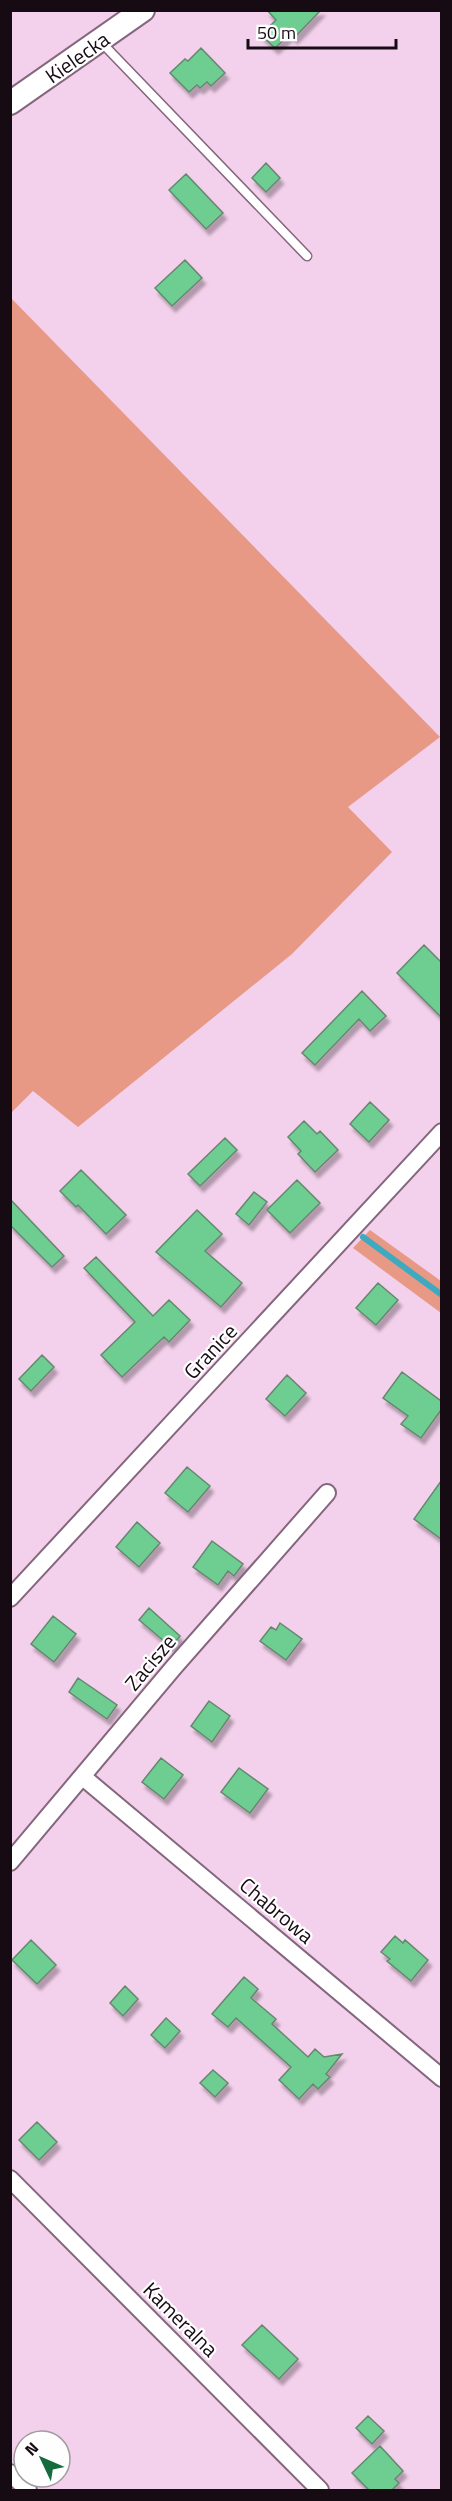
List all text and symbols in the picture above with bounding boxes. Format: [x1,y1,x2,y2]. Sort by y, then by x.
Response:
scale bar [248,12,396,50]
text: 50 m [257,19,296,46]
street label: Kielecka [38,23,116,91]
street label: Granice [176,1316,244,1386]
street label: Zacisze [117,1627,183,1697]
street label: Chabrowa [233,1869,322,1951]
street label: Kameralna [136,2274,226,2364]
north arrow [12,2429,72,2489]
text: N [19,2436,44,2461]

